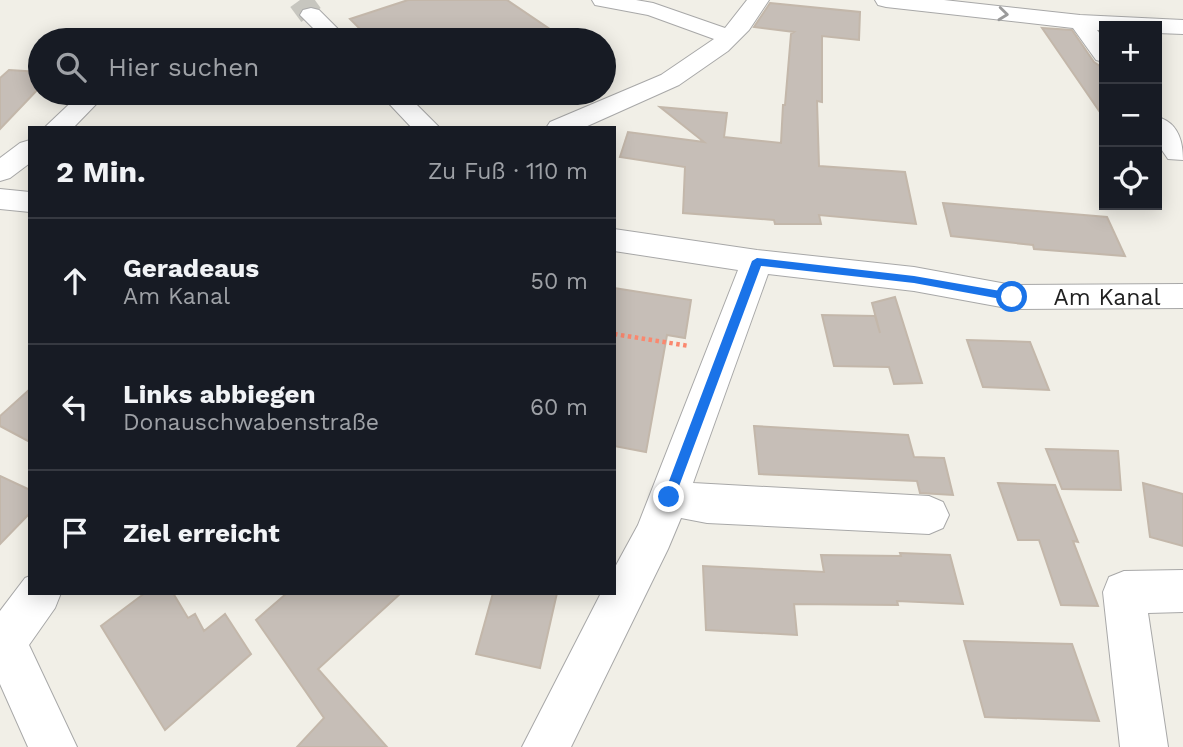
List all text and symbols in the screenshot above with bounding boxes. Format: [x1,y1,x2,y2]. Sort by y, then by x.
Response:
one-way arrow [997,6,1009,21]
map controls [1099,21,1162,210]
button: + [1099,21,1162,84]
search box [28,28,616,105]
icon: search [52,48,90,86]
text: Hier suchen [108,52,259,82]
button: − [1099,84,1162,147]
button: locate [1099,147,1162,210]
text: 2 Min. [56,154,146,189]
text: Zu Fuß · 110 m [428,158,588,185]
text: Geradeaus [123,253,259,283]
icon: ahead [56,262,94,300]
text: 50 m [531,268,588,295]
route start [996,281,1027,312]
text: Am Kanal [123,283,230,310]
street label: Am Kanal [1053,284,1161,311]
text: Links abbiegen [123,379,316,409]
icon: left [56,388,94,426]
text: 60 m [530,394,588,421]
text: Donauschwabenstraße [123,409,379,436]
route end [653,481,684,512]
icon: arrive [56,514,94,552]
text: Ziel erreicht [123,518,280,548]

